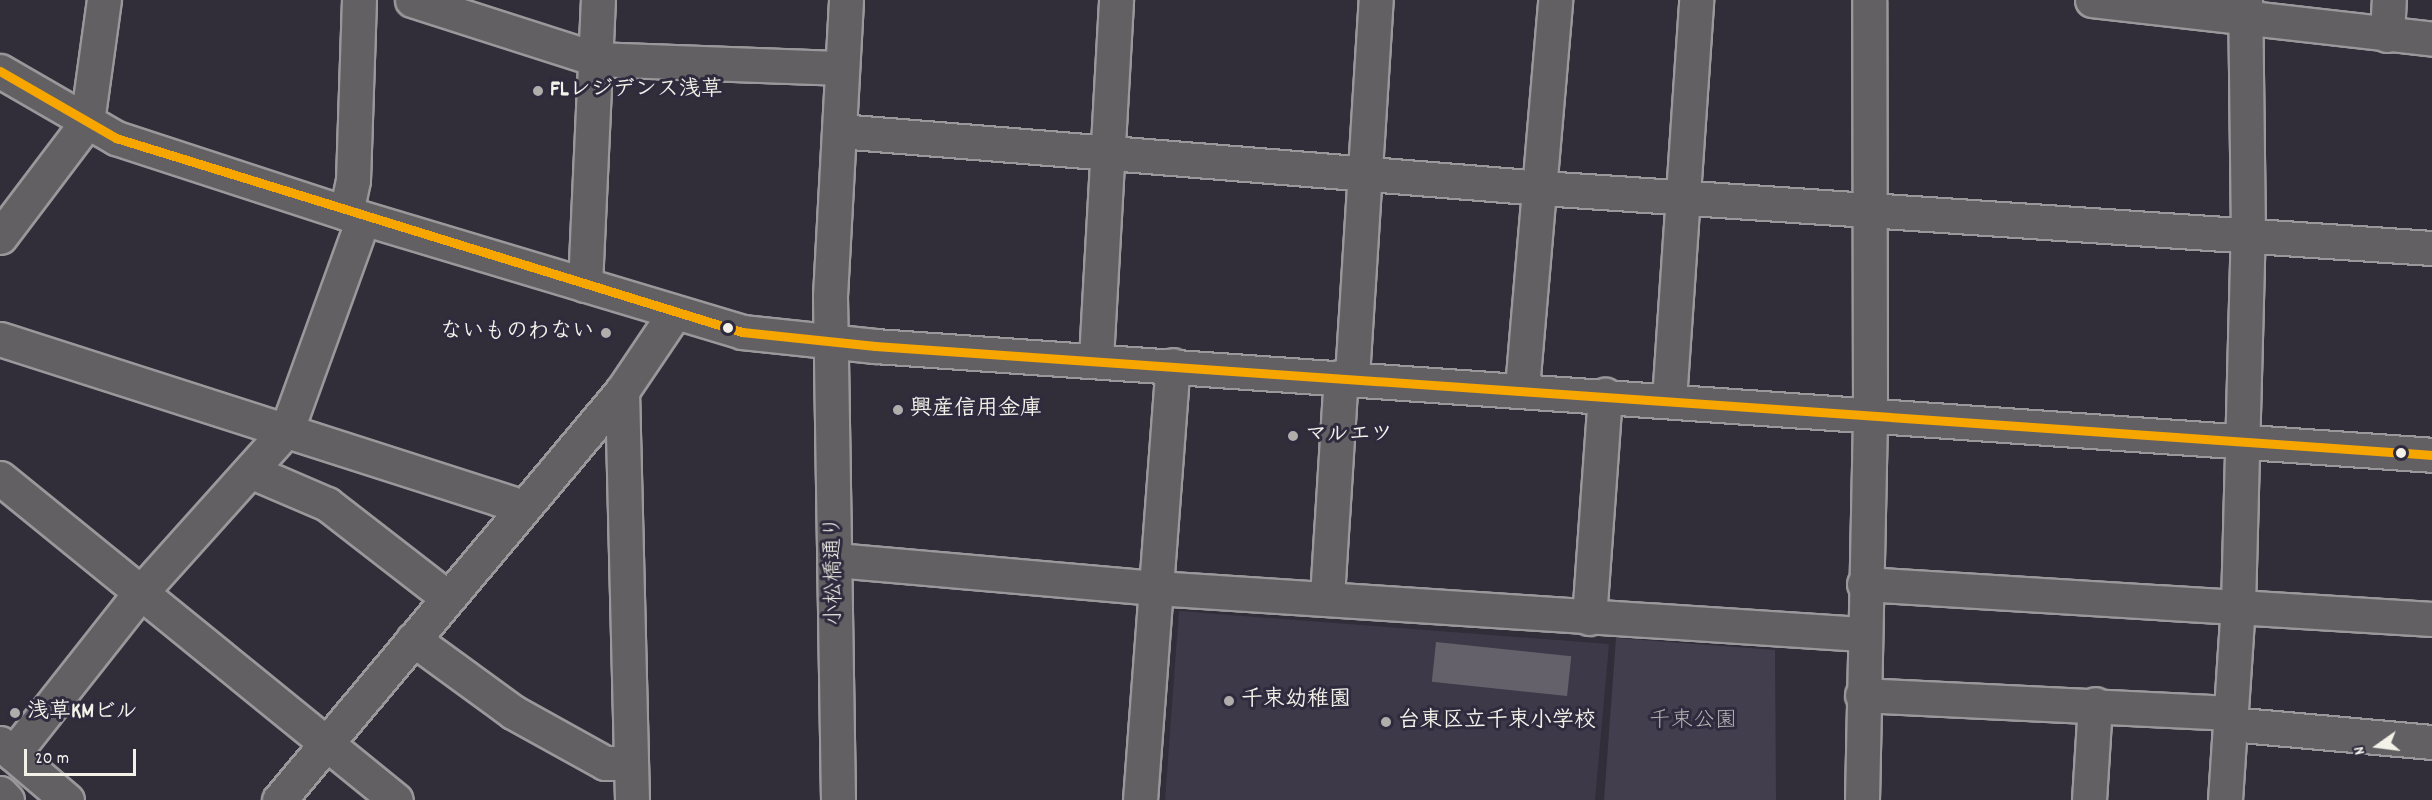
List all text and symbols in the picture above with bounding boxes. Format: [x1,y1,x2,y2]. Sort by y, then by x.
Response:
place label: FLレジデンス浅草 [550,78,723,104]
marker: FLレジデンス浅草 [531,84,545,98]
place label: ないものわない [440,320,594,346]
unlabelled marker [722,322,734,334]
marker: ないものわない [599,326,613,340]
place label: 興産信用金庫 [910,397,1042,423]
marker: 興産信用金庫 [891,403,905,417]
place label: マルエツ [1305,423,1393,449]
marker: マルエツ [1286,429,1300,443]
unlabelled marker [2395,447,2407,459]
street label: 小松橋通り [821,516,849,626]
place label: 千束幼稚園 [1241,688,1351,714]
marker: 千束幼稚園 [1222,694,1236,708]
place label: 浅草KMビル [27,700,138,726]
marker: 浅草KMビル [8,706,22,720]
place label: 台東区立千束小学校 [1398,709,1596,735]
park label: 千束公園 [1649,709,1737,735]
marker: 台東区立千束小学校 [1379,715,1393,729]
north arrow [2348,716,2408,776]
scale bar [27,737,140,775]
text: N [2348,744,2372,757]
text: 20 m [35,747,69,772]

